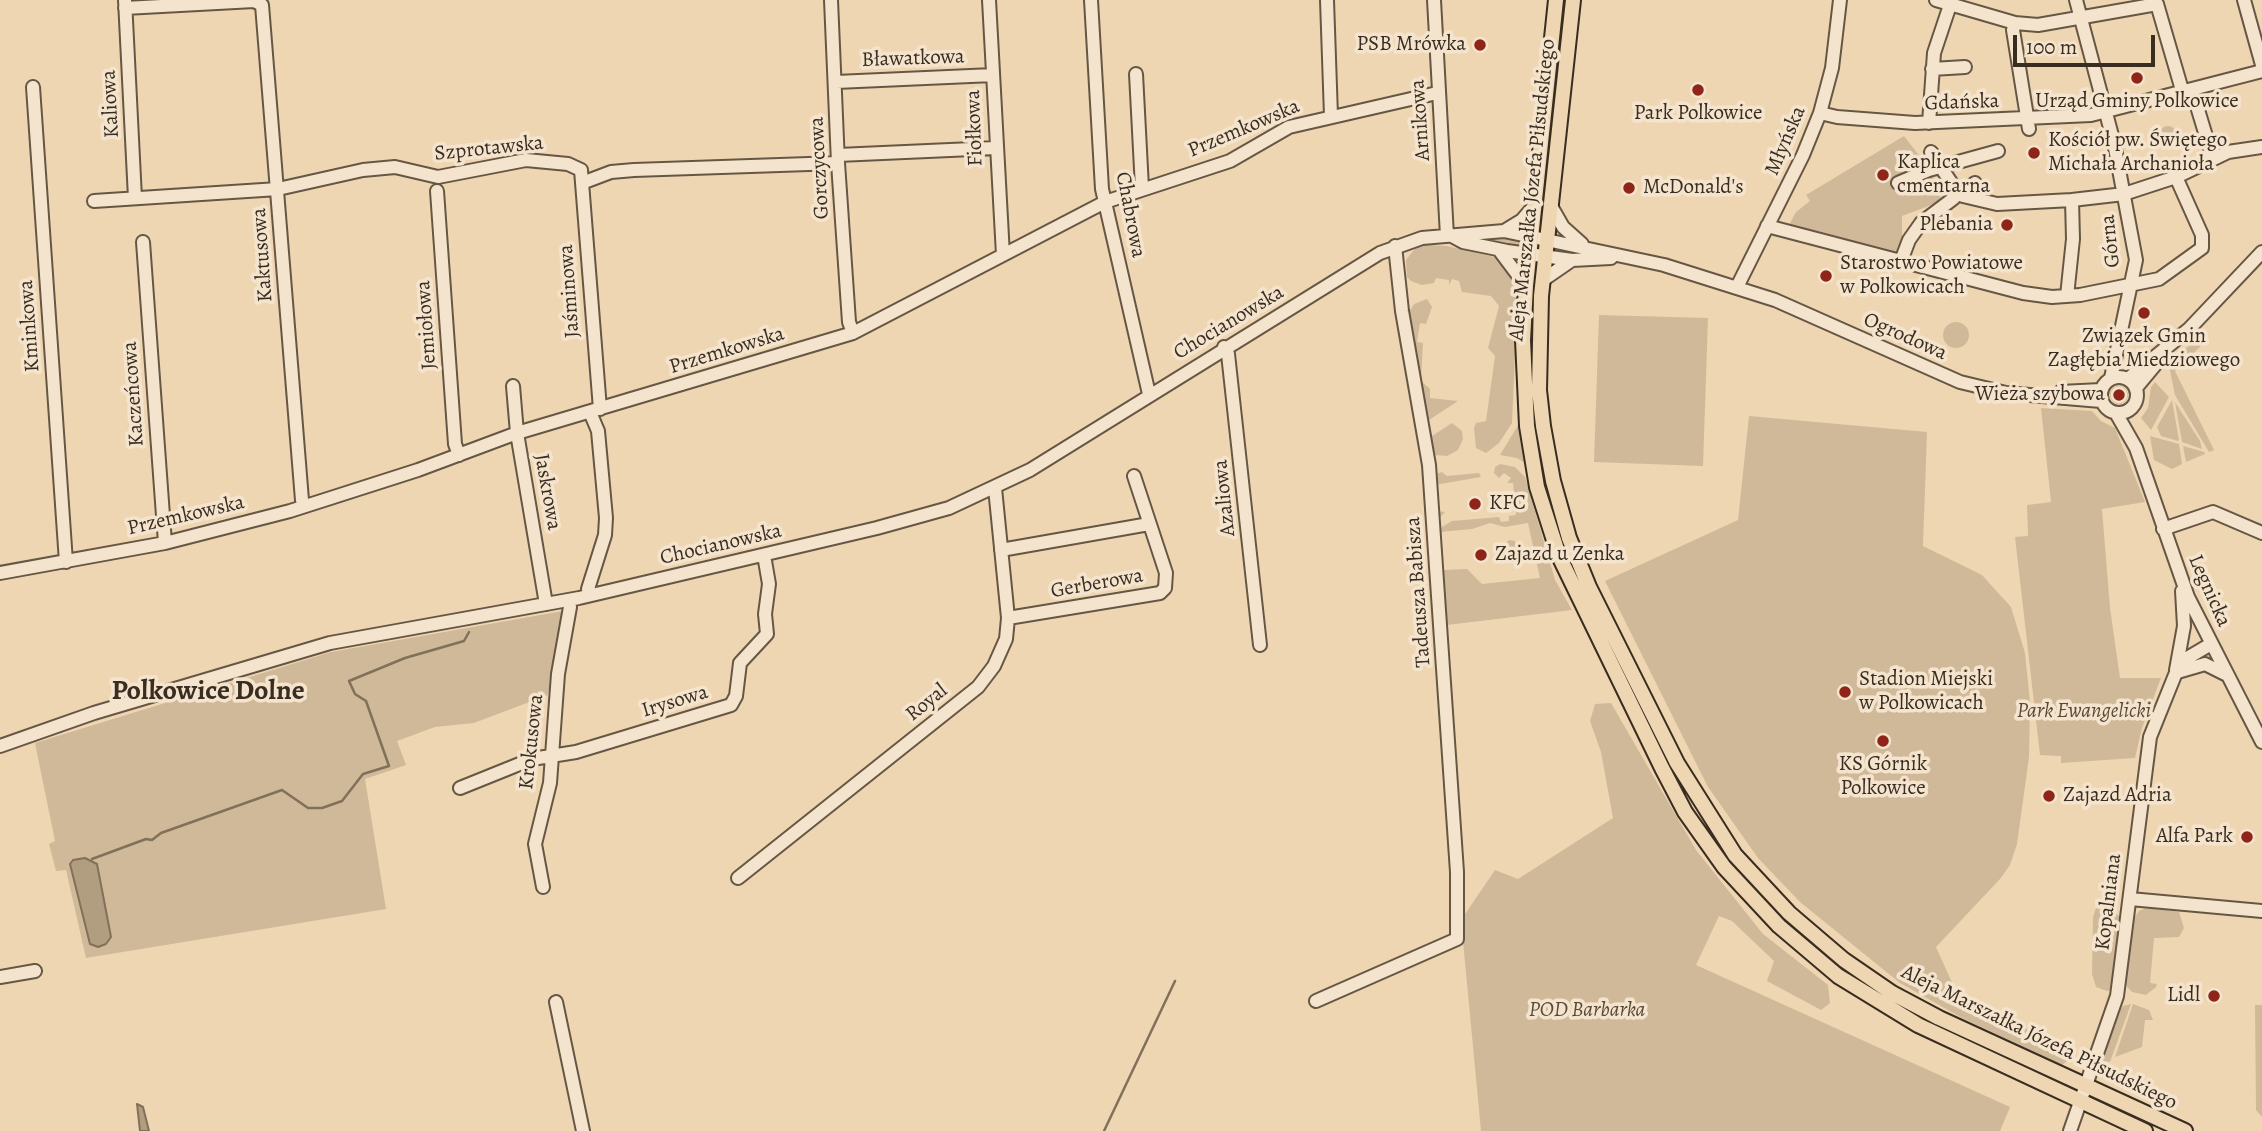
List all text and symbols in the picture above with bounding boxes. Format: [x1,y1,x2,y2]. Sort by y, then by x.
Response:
scale bar [2017,21,2159,65]
place label: PSB Mrówka [1356,32,1466,58]
text: 100 m [2026,33,2077,61]
marker: PSB Mrówka [1472,37,1488,53]
street label: Aleja Marszałka Józefa Piłsudskiego [1505,38,1561,342]
street label: Bławatkowa [861,45,965,73]
street label: Kaliowa [97,69,125,139]
marker: Urząd Gminy Polkowice [2129,70,2145,86]
street label: Arnikowa [1406,78,1436,162]
marker: Park Polkowice [1690,82,1706,98]
street label: Fiołkowa [961,89,989,167]
street label: Gdańska [1924,89,2000,117]
place label: Urząd Gminy Polkowice [2035,89,2239,115]
street label: Przemkowska [1184,94,1304,164]
place label: Park Polkowice [1634,101,1762,127]
street label: Młyńska [1760,103,1812,179]
street label: Gorczycowa [805,116,835,220]
place label: Kościół pw. Świętego Michała Archanioła [2048,128,2227,178]
street label: Szprotawska [433,131,545,167]
marker: Kościół pw. Świętego Michała Archanioła [2026,145,2042,161]
place label: Kaplica cmentarna [1897,150,1990,200]
marker: Kaplica cmentarna [1875,167,1891,183]
street label: Chabrowa [1109,170,1151,260]
place label: McDonald's [1643,175,1744,201]
marker: McDonald's [1621,180,1637,196]
street label: Kaktusowa [247,207,279,303]
place label: Plebania [1919,212,1993,238]
street label: Górna [2096,213,2126,269]
marker: Plebania [1999,217,2015,233]
street label: Jaśminowa [554,243,586,339]
place label: Starostwo Powiatowe w Polkowicach [1840,251,2023,301]
marker: Starostwo Powiatowe w Polkowicach [1818,268,1834,284]
street label: Kminkowa [14,279,46,373]
street label: Jemiołowa [411,280,443,370]
street label: Chocianowska [1169,280,1289,366]
marker: Związek Gmin Zagłębia Miedziowego [2136,305,2152,321]
street label: Ogrodowa [1859,307,1951,367]
street label: Przemkowska [666,322,788,380]
place label: Związek Gmin Zagłębia Miedziowego [2048,324,2240,374]
street label: Kaczeńcowa [118,340,150,448]
place label: Wieża szybowa [1975,382,2105,408]
marker: Wieża szybowa [2111,387,2127,403]
street label: Jaskrowa [528,452,566,532]
street label: Azaliowa [1208,458,1242,538]
street label: Przemkowska [125,490,247,542]
place label: KFC [1489,491,1526,517]
marker: KFC [1467,496,1483,512]
street label: Tadeusza Babisza [1401,516,1437,668]
street label: Chocianowska [658,519,784,571]
place label: Zajazd u Zenka [1495,542,1625,568]
marker: Zajazd u Zenka [1473,547,1489,563]
street label: Legnicka [2182,551,2236,631]
street label: Gerberowa [1049,563,1145,605]
place label: Stadion Miejski w Polkowicach [1859,667,1993,717]
district label: Polkowice Dolne [111,675,305,709]
street label: Royal [901,679,953,727]
street label: Irysowa [639,680,711,724]
marker: Stadion Miejski w Polkowicach [1837,684,1853,700]
street label: Krokusowa [514,693,550,791]
park label: Park Ewangelicki [2017,699,2151,725]
marker: KS Górnik Polkowice [1875,733,1891,749]
place label: KS Górnik Polkowice [1839,752,1927,802]
place label: Zajazd Adria [2063,783,2172,809]
marker: Zajazd Adria [2041,788,2057,804]
place label: Alfa Park [2156,824,2233,850]
marker: Alfa Park [2239,829,2255,845]
street label: Kopalniana [2091,852,2127,952]
street label: Aleja Marszałka Józefa Piłsudskiego [1897,960,2181,1116]
place label: Lidl [2167,983,2200,1009]
marker: Lidl [2206,988,2222,1004]
park label: POD Barbarka [1529,998,1645,1024]

